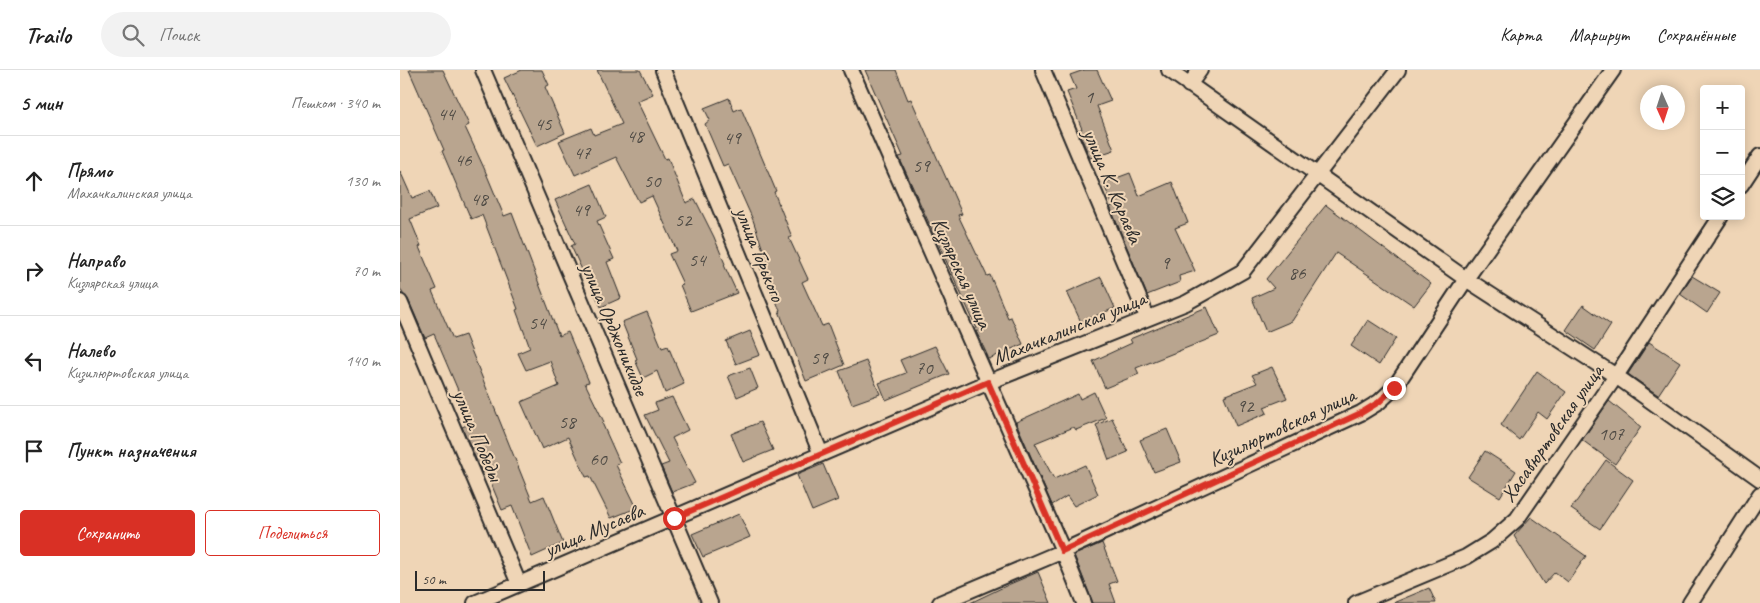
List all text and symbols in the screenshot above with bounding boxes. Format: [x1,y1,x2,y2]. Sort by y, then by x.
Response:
search box [101,12,451,57]
text: Trailo [25,20,71,50]
icon: search [119,21,147,49]
text: Поиск [159,23,199,47]
text: Карта [1500,24,1541,46]
text: Маршрут [1569,24,1629,46]
text: Сохранённые [1657,24,1735,46]
house number: 1 [1085,85,1095,109]
north arrow [1640,85,1685,130]
map controls [1700,85,1745,220]
button: + [1700,85,1745,130]
text: 5 мин [20,90,62,116]
text: Пешком · 340 m [291,93,380,113]
house number: 44 [437,102,457,126]
house number: 45 [534,112,553,136]
street label: улица К. Караева [1076,123,1150,249]
house number: 48 [626,124,646,148]
house number: 49 [723,126,742,150]
button: − [1700,130,1745,175]
house number: 47 [573,141,592,165]
house number: 46 [454,148,473,172]
house number: 59 [912,154,931,178]
text: Прямо [67,159,112,183]
icon: ahead [20,167,48,195]
house number: 50 [643,169,662,193]
text: 130 m [346,171,380,191]
button: layers [1700,175,1745,220]
text: Махачкалинская улица [67,183,191,203]
house number: 48 [470,187,490,211]
house number: 49 [572,198,591,222]
street label: улица Горького [729,201,791,307]
house number: 52 [674,208,693,232]
street label: Кизлярская улица [925,213,999,335]
house number: 54 [688,248,708,272]
text: Направо [67,249,125,273]
house number: 9 [1161,251,1171,275]
icon: right [20,257,48,285]
street label: улица Орджоникидзе [575,257,656,401]
text: 70 m [353,261,380,281]
house number: 86 [1288,261,1307,285]
text: Кизлярская улица [67,273,158,293]
street label: Махачкалинская улица [988,284,1152,371]
house number: 54 [528,311,548,335]
text: Налево [67,339,115,363]
house number: 59 [810,346,829,370]
icon: left [20,347,48,375]
text: 140 m [346,351,380,371]
house number: 70 [915,356,934,380]
street label: Хасавюртовская улица [1495,357,1611,507]
text: Кизилюртовская улица [67,363,188,383]
route end [1383,377,1406,400]
street label: Кизилюртовская улица [1205,381,1362,473]
street label: улица Победы [446,383,510,486]
house number: 92 [1236,394,1255,418]
house number: 58 [558,410,578,434]
house number: 107 [1598,422,1625,446]
icon: arrive [20,437,48,465]
text: Пункт назначения [67,439,196,463]
house number: 60 [589,447,608,471]
street label: улица Мусаева [538,497,650,563]
route start [663,507,686,530]
button: Сохранить [20,510,195,556]
button: Поделиться [205,510,380,556]
scale bar [415,568,545,591]
text: 50 m [422,571,446,588]

